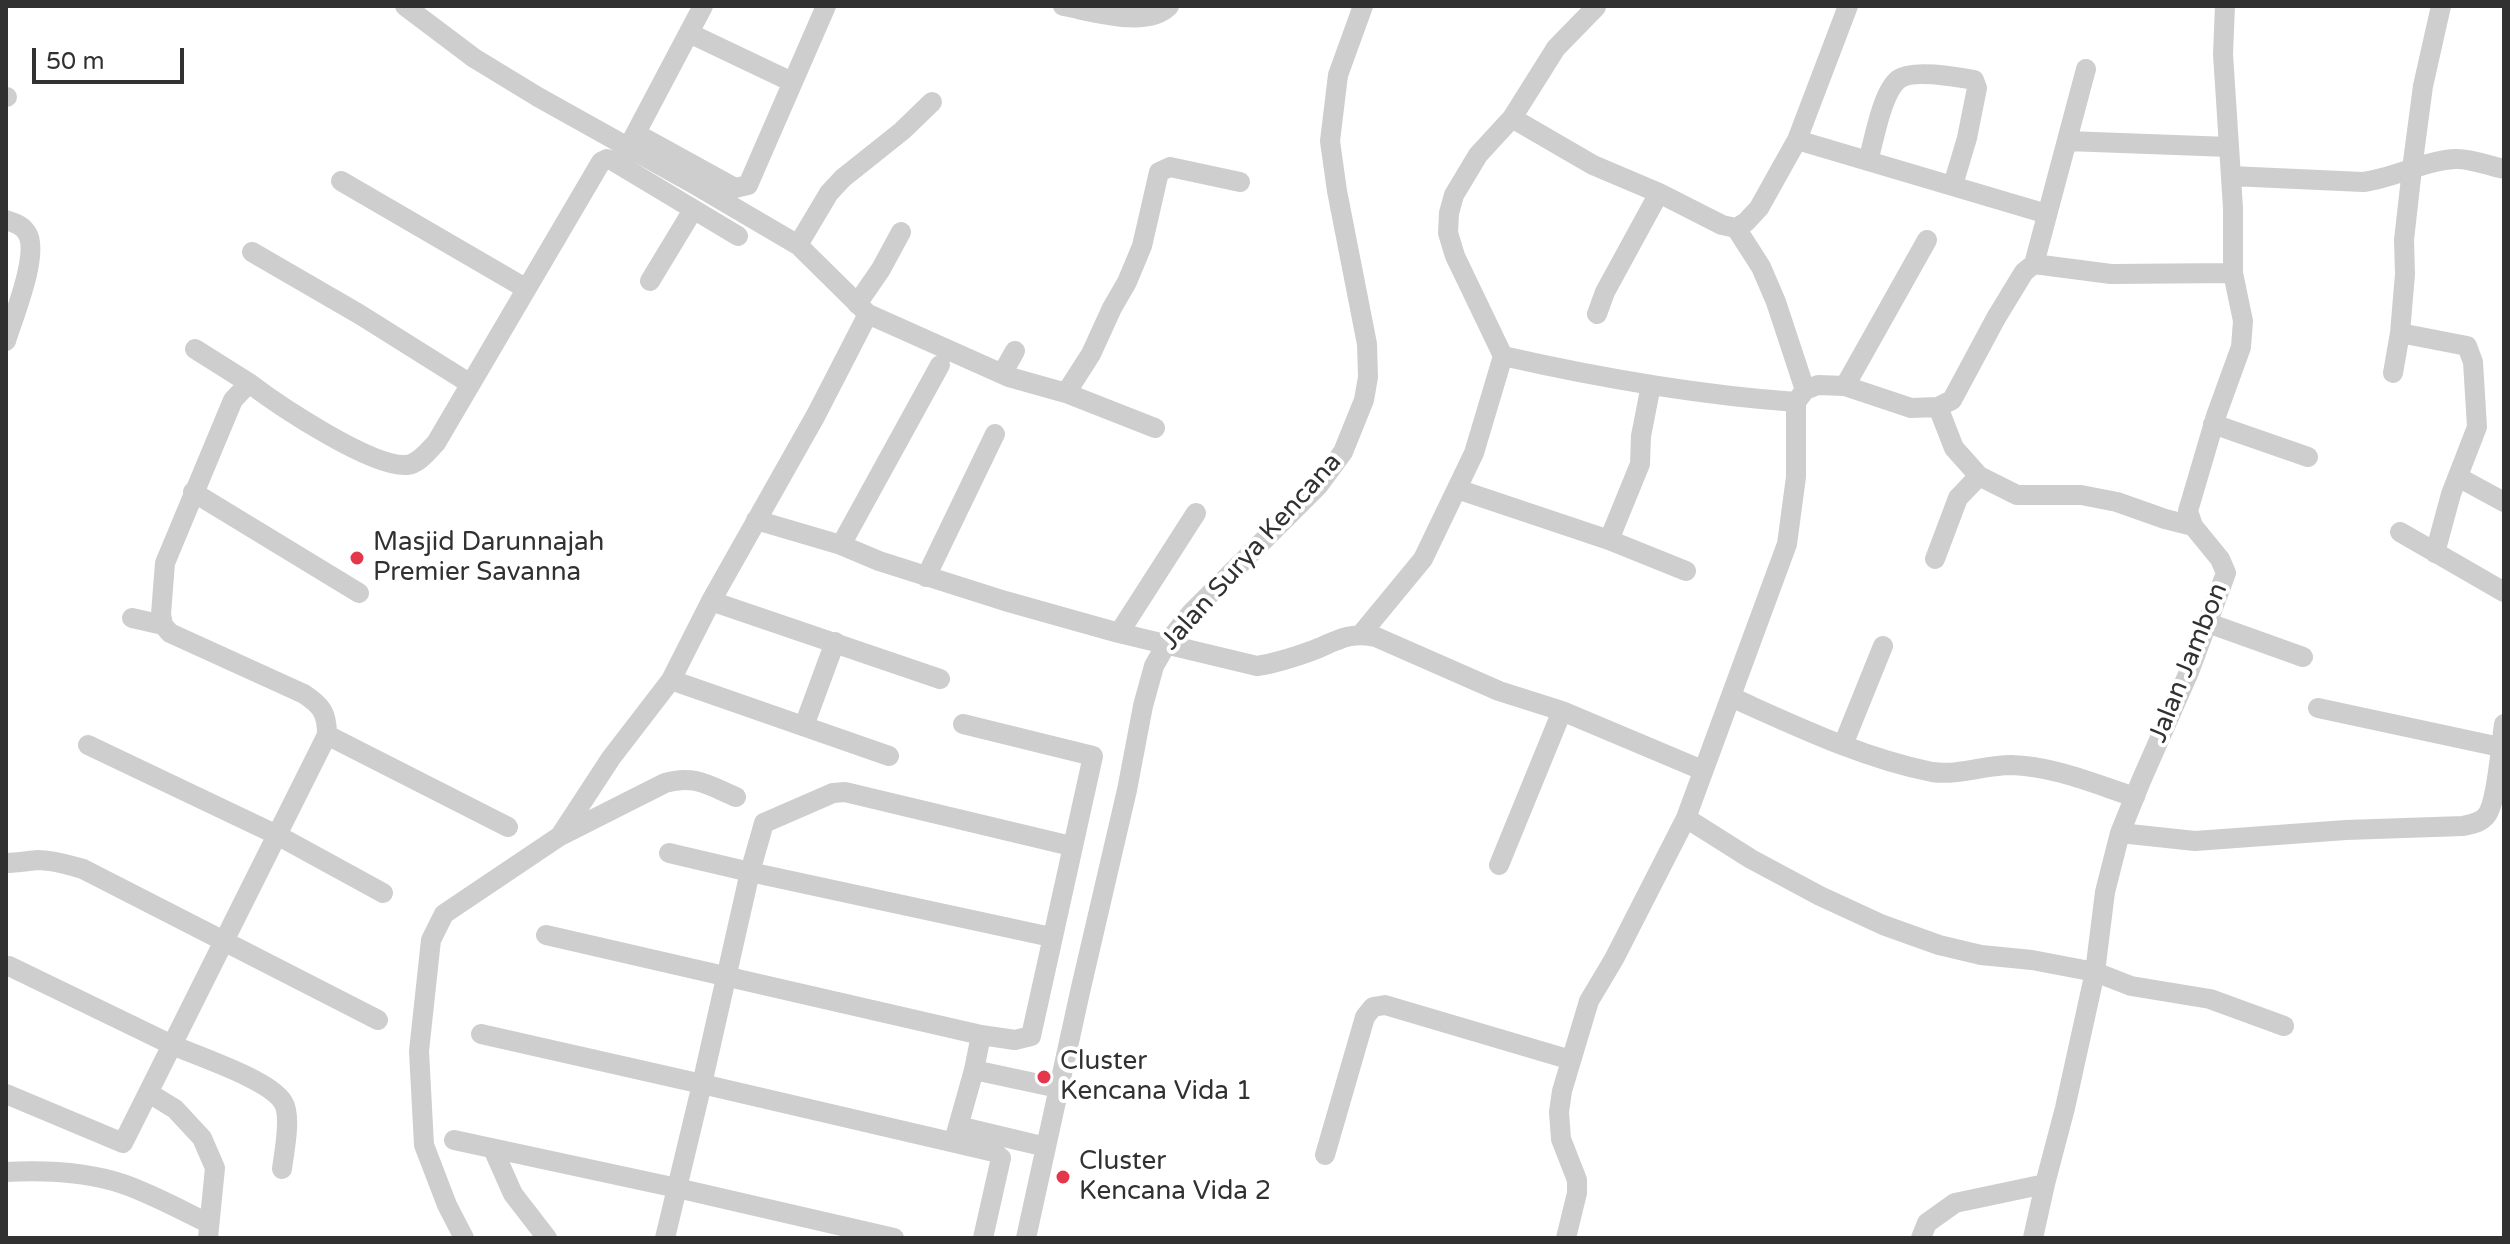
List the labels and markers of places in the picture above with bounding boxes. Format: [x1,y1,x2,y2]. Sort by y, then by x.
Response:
place label: Masjid Darunnajah Premier Savanna [373,527,604,588]
marker: Masjid Darunnajah Premier Savanna [348,549,366,567]
place label: Cluster Kencana Vida 1 [1060,1046,1252,1108]
marker: Cluster Kencana Vida 1 [1035,1068,1053,1086]
place label: Cluster Kencana Vida 2 [1079,1146,1271,1208]
marker: Cluster Kencana Vida 2 [1054,1168,1072,1186]

